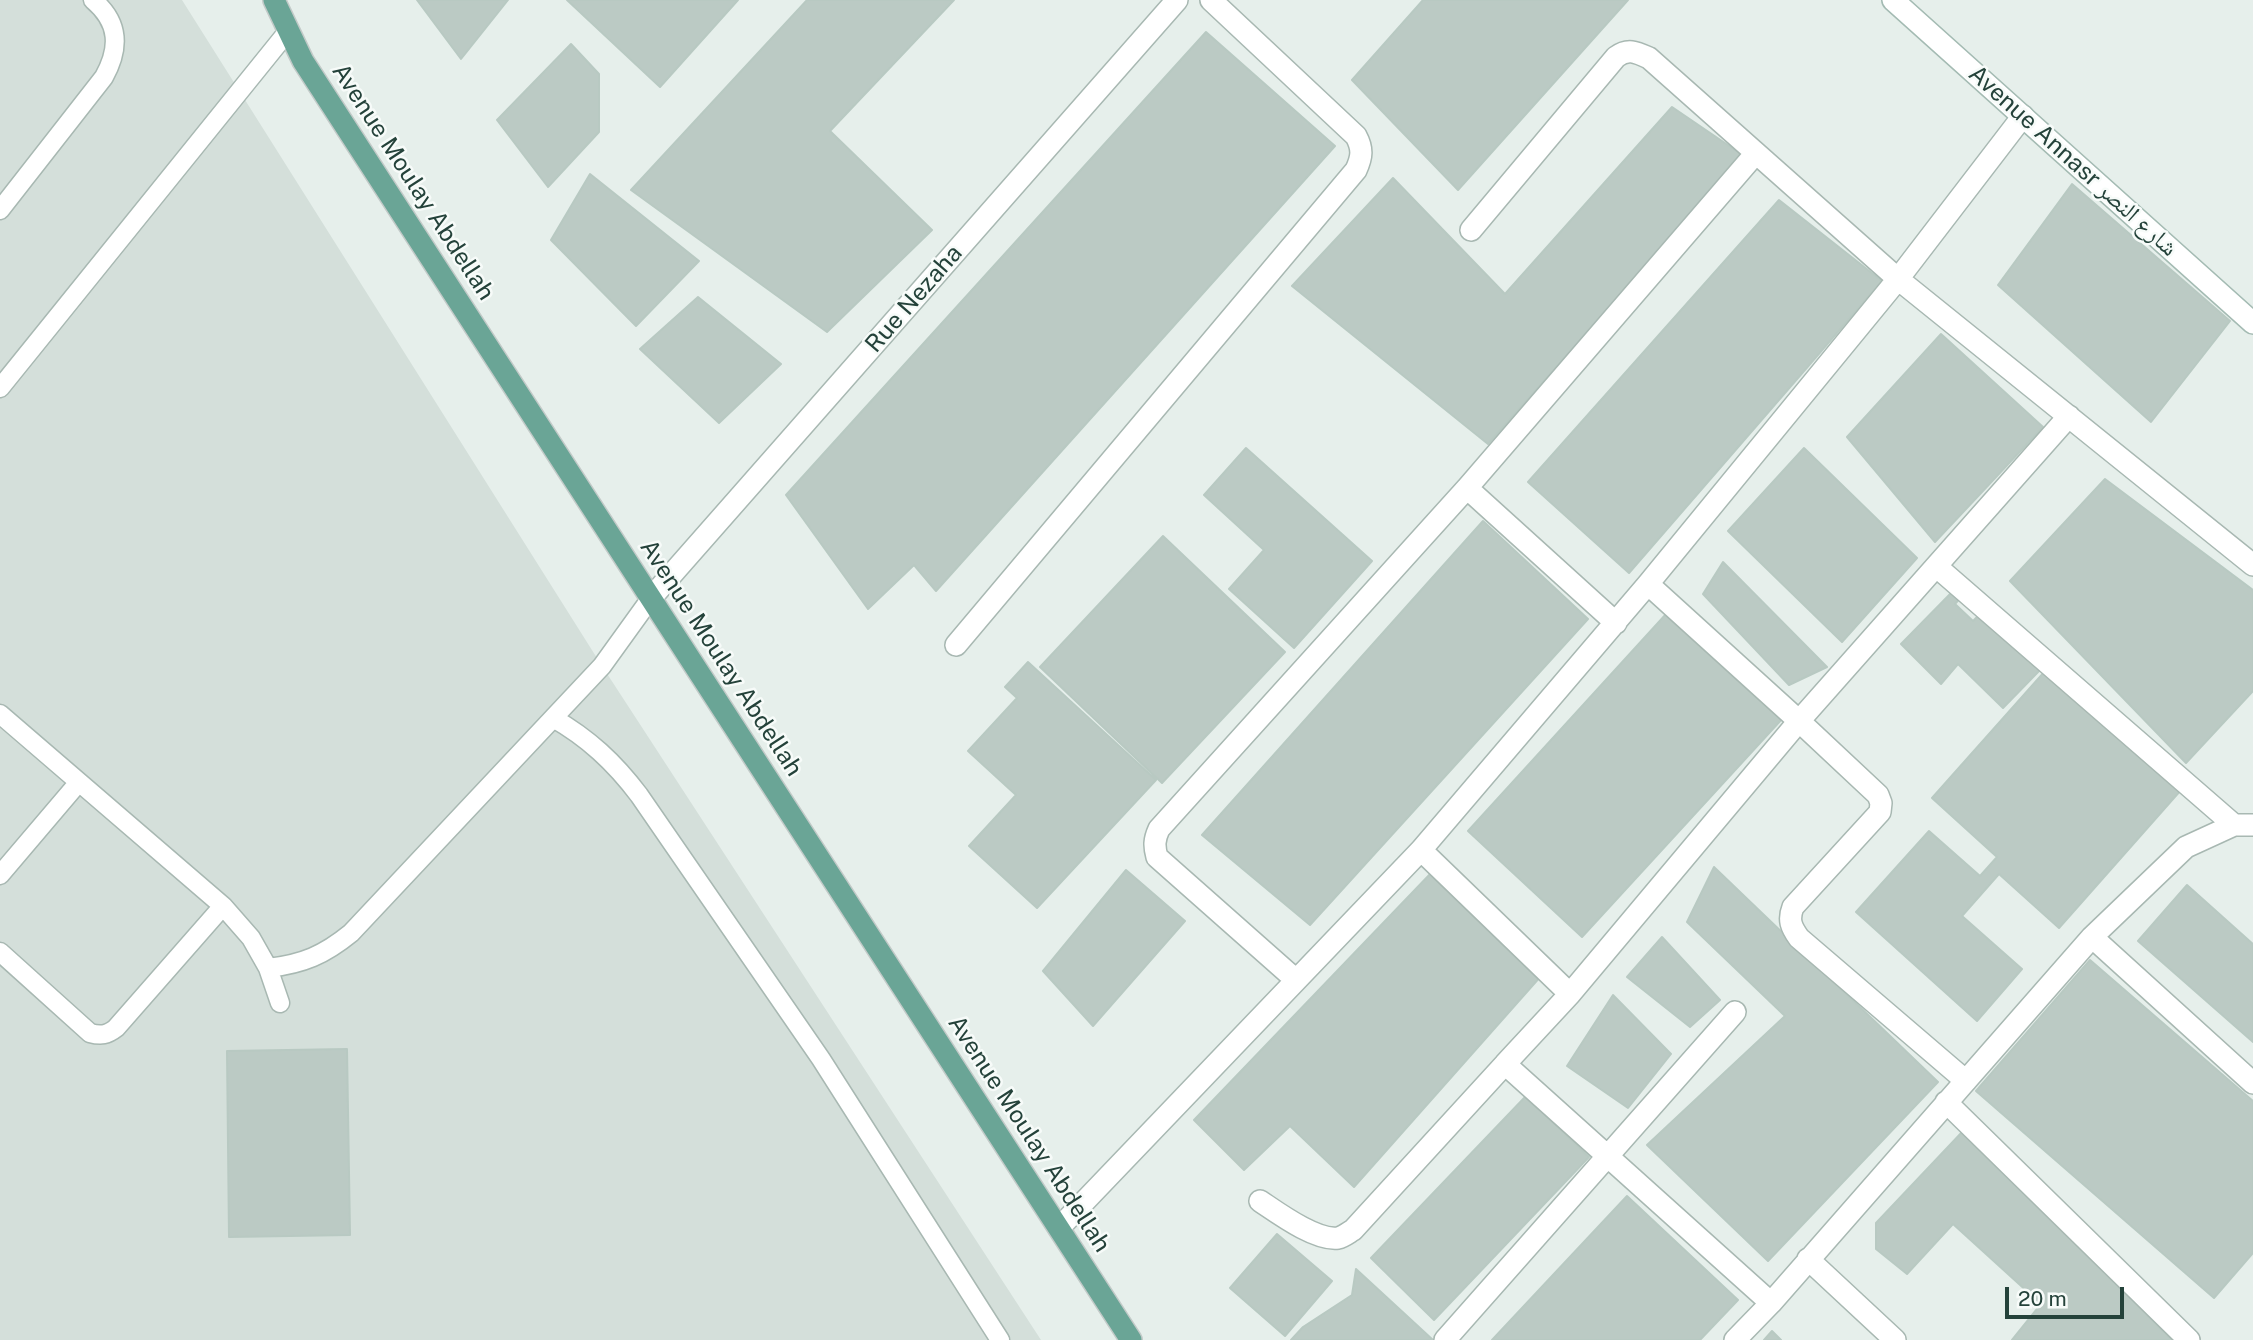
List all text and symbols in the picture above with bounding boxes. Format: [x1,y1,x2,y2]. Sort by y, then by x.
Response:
street label: Avenue Moulay Abdellah [326,58,500,306]
street label: Avenue Annasr شارع النصر [1963,60,2183,262]
street label: Rue Nezaha [860,240,968,358]
street label: Avenue Moulay Abdellah [634,534,808,782]
street label: Avenue Moulay Abdellah [942,1010,1116,1258]
scale bar [2008,1274,2127,1318]
text: 20 m [2018,1286,2067,1311]

